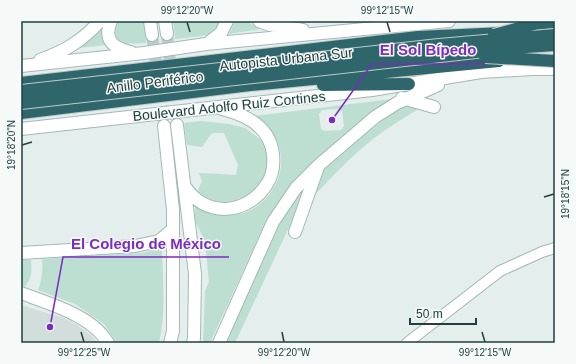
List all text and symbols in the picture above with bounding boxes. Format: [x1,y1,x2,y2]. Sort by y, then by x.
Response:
text: 99°12'20"W [161,5,214,16]
text: 99°12'15"W [361,5,414,16]
callout: El Sol Bípedo [372,37,485,64]
text: El Sol Bípedo [380,41,476,58]
street label: Autopista Urbana Sur [219,44,354,74]
street label: Anillo Periférico [106,68,204,96]
street label: Boulevard Adolfo Ruiz Cortines [132,88,326,124]
text: 19°18'20"N [6,120,17,170]
text: 19°18'15"N [560,169,571,219]
callout: El Colegio de México [63,230,229,257]
text: El Colegio de México [71,235,221,252]
scale bar [410,300,476,326]
text: 50 m [416,307,443,321]
text: 99°12'25"W [58,347,111,358]
text: 99°12'20"W [258,347,311,358]
text: 99°12'15"W [459,347,512,358]

